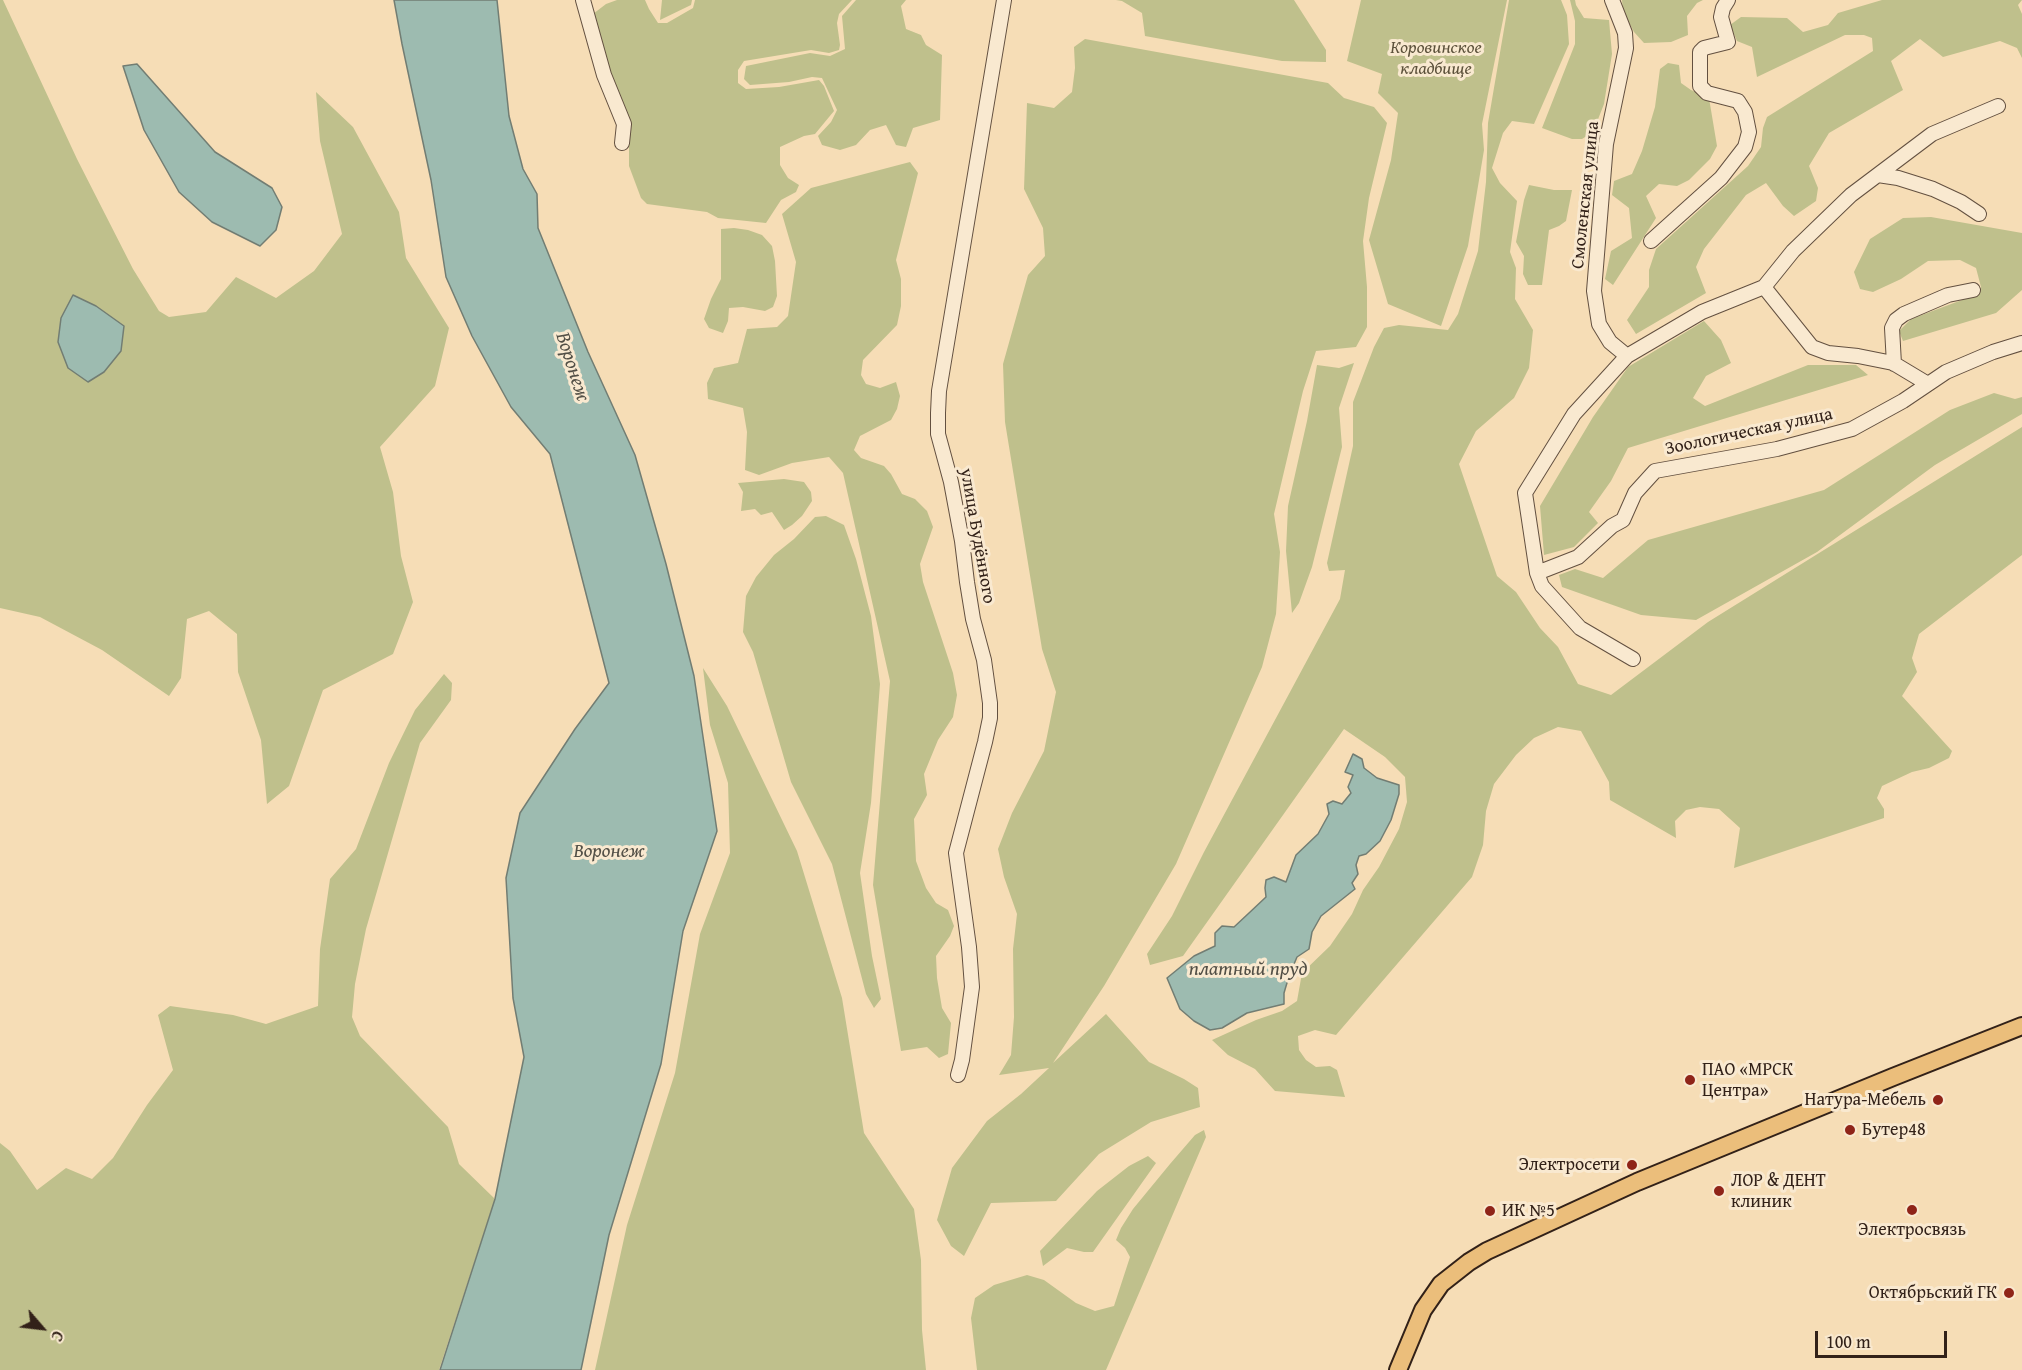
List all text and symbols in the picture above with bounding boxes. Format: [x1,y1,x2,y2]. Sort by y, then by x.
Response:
park label: Коровинское кладбище [1390,37,1482,80]
street label: Смоленская улица [1568,120,1604,270]
water label: Воронеж [550,330,594,404]
street label: Зоологическая улица [1663,404,1835,460]
street label: улица Будённого [954,467,1000,605]
water label: Воронеж [573,840,645,864]
water label: платный пруд [1189,958,1307,982]
place label: ПАО «МРСК Центра» [1702,1059,1793,1102]
marker: ПАО «МРСК Центра» [1683,1073,1697,1087]
place label: Натура-Мебель [1805,1089,1926,1111]
marker: Натура-Мебель [1931,1093,1945,1107]
place label: Бутер48 [1862,1119,1926,1141]
marker: Бутер48 [1843,1123,1857,1137]
place label: Электросети [1519,1154,1620,1176]
marker: Электросети [1625,1158,1639,1172]
place label: ЛОР & ДЕНТ клиник [1731,1170,1826,1212]
marker: ЛОР & ДЕНТ клиник [1712,1184,1726,1198]
place label: ИК №5 [1502,1200,1555,1222]
marker: Электросвязь [1905,1203,1919,1217]
marker: ИК №5 [1483,1204,1497,1218]
place label: Электросвязь [1858,1219,1966,1241]
place label: Октябрьский ГК [1869,1282,1997,1304]
marker: Октябрьский ГК [2002,1286,2016,1300]
north arrow [12,1298,72,1358]
scale bar [1818,1319,1950,1357]
text: С [45,1327,71,1346]
text: 100 m [1826,1328,1871,1355]

